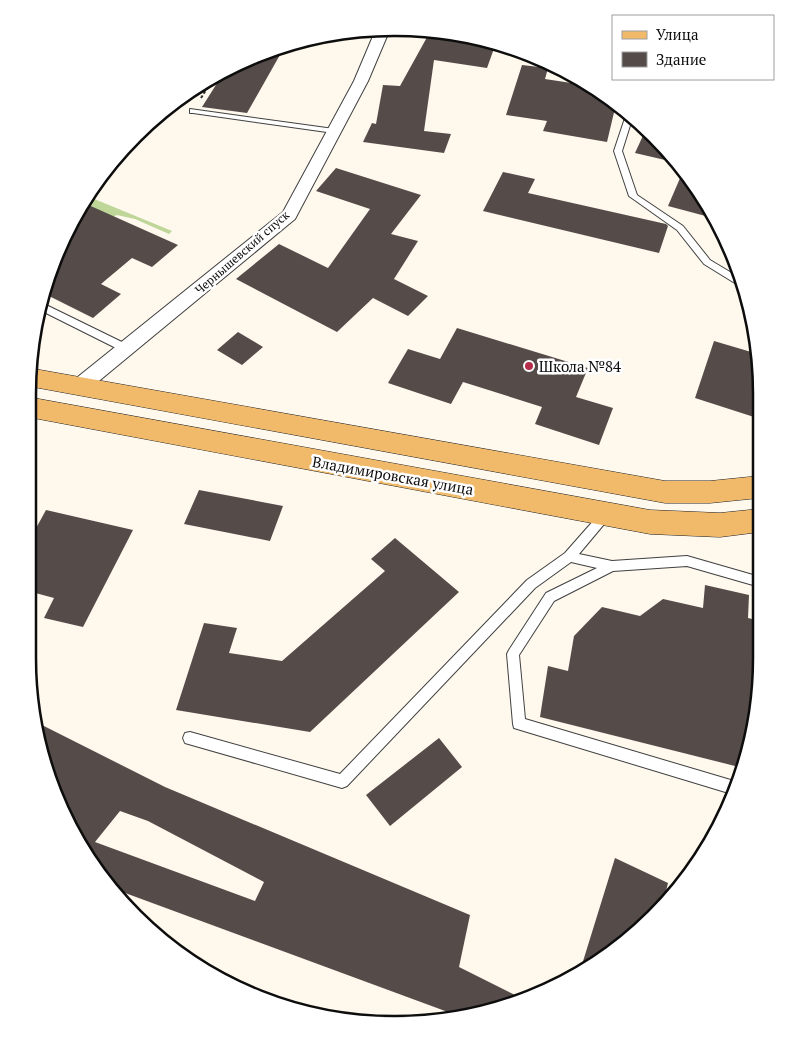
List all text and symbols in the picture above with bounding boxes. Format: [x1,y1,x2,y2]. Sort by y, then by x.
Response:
legend [612,15,774,80]
text: Улица [656,24,699,44]
text: Здание [656,49,706,69]
street label: Чернышевский спуск [192,207,292,297]
place label: Школа №84 [539,356,621,376]
marker: Школа №84 [523,360,535,372]
street label: Владимировская улица [311,451,476,499]

